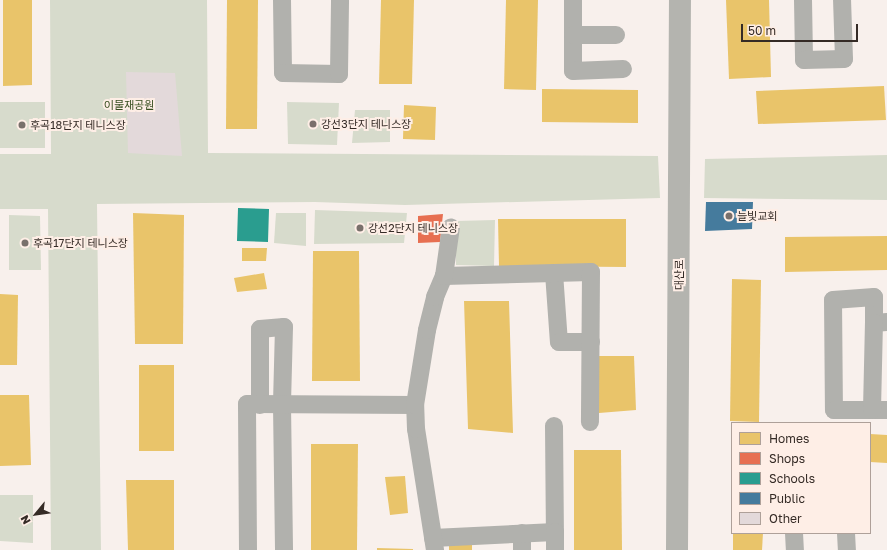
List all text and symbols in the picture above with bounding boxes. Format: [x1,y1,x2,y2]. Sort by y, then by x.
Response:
scale bar [743,16,860,42]
text: 50 m [748,23,776,38]
park label: 이물재공원 [104,98,154,112]
place label: 강선3단지 테니스장 [321,117,411,131]
place label: 후곡18단지 테니스장 [30,118,126,132]
marker: 강선3단지 테니스장 [308,119,318,129]
marker: 후곡18단지 테니스장 [17,120,27,130]
place label: 늘빛교회 [737,209,777,223]
marker: 늘빛교회 [724,211,734,221]
place label: 강선2단지 테니스장 [368,221,458,235]
marker: 강선2단지 테니스장 [355,223,365,233]
place label: 후곡17단지 테니스장 [33,236,128,250]
marker: 후곡17단지 테니스장 [20,238,30,248]
street label: 대산로 [672,260,686,290]
legend [731,422,871,534]
text: Homes [769,431,809,446]
text: Shops [769,451,805,466]
text: Schools [769,471,815,486]
text: Public [769,491,805,506]
north arrow [16,494,56,534]
text: Other [769,511,802,526]
text: N [17,513,33,527]

